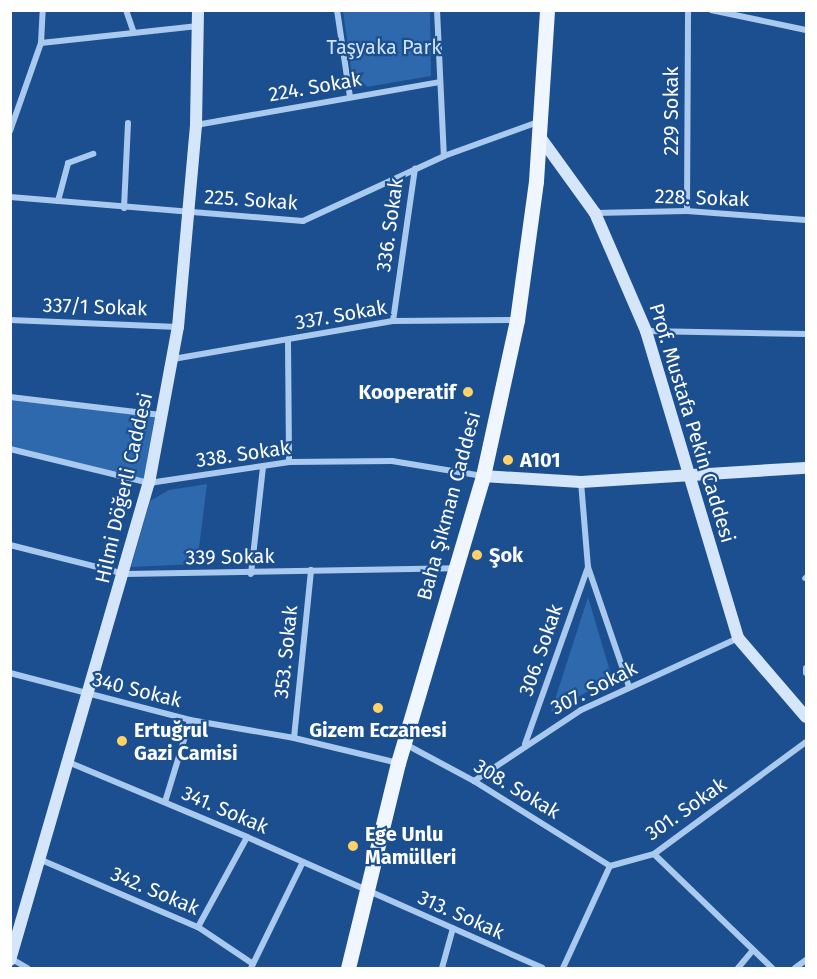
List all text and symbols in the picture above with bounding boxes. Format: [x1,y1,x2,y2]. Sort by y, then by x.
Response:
park label: Taşyaka Park [327,35,441,59]
street label: 229 Sokak [659,66,683,156]
street label: 224. Sokak [267,67,363,107]
street label: 336. Sokak [372,177,408,273]
street label: 228. Sokak [654,184,750,212]
street label: 225. Sokak [203,185,299,215]
street label: 337/1 Sokak [42,293,148,321]
street label: 337. Sokak [293,295,389,335]
street label: Prof. Mustafa Pekin Caddesi [644,300,740,546]
place label: Kooperatif [359,380,456,404]
marker: Kooperatif [461,385,475,399]
street label: Hilmi Döğerli Caddesi [90,390,158,586]
street label: Baha Şıkman Caddesi [412,409,486,603]
street label: 338. Sokak [194,436,292,472]
place label: A101 [520,448,561,472]
marker: A101 [501,453,515,467]
place label: Şok [489,543,523,567]
street label: 339 Sokak [185,544,275,570]
marker: Şok [470,548,484,562]
street label: 306. Sokak [514,601,568,699]
street label: 353. Sokak [269,604,303,700]
street label: 307. Sokak [547,656,641,720]
street label: 340 Sokak [90,667,184,713]
marker: Gizem Eczanesi [371,701,385,715]
place label: Ertuğrul Gazi Camisi [134,718,238,765]
place label: Gizem Eczanesi [309,718,447,742]
marker: Ertuğrul Gazi Camisi [115,734,129,748]
street label: 308. Sokak [470,754,564,824]
street label: 301. Sokak [641,772,731,846]
street label: 341. Sokak [178,781,272,839]
place label: Ege Unlu Mamülleri [365,822,456,869]
marker: Ege Unlu Mamülleri [346,839,360,853]
street label: 342. Sokak [107,862,203,920]
street label: 313. Sokak [414,885,508,945]

